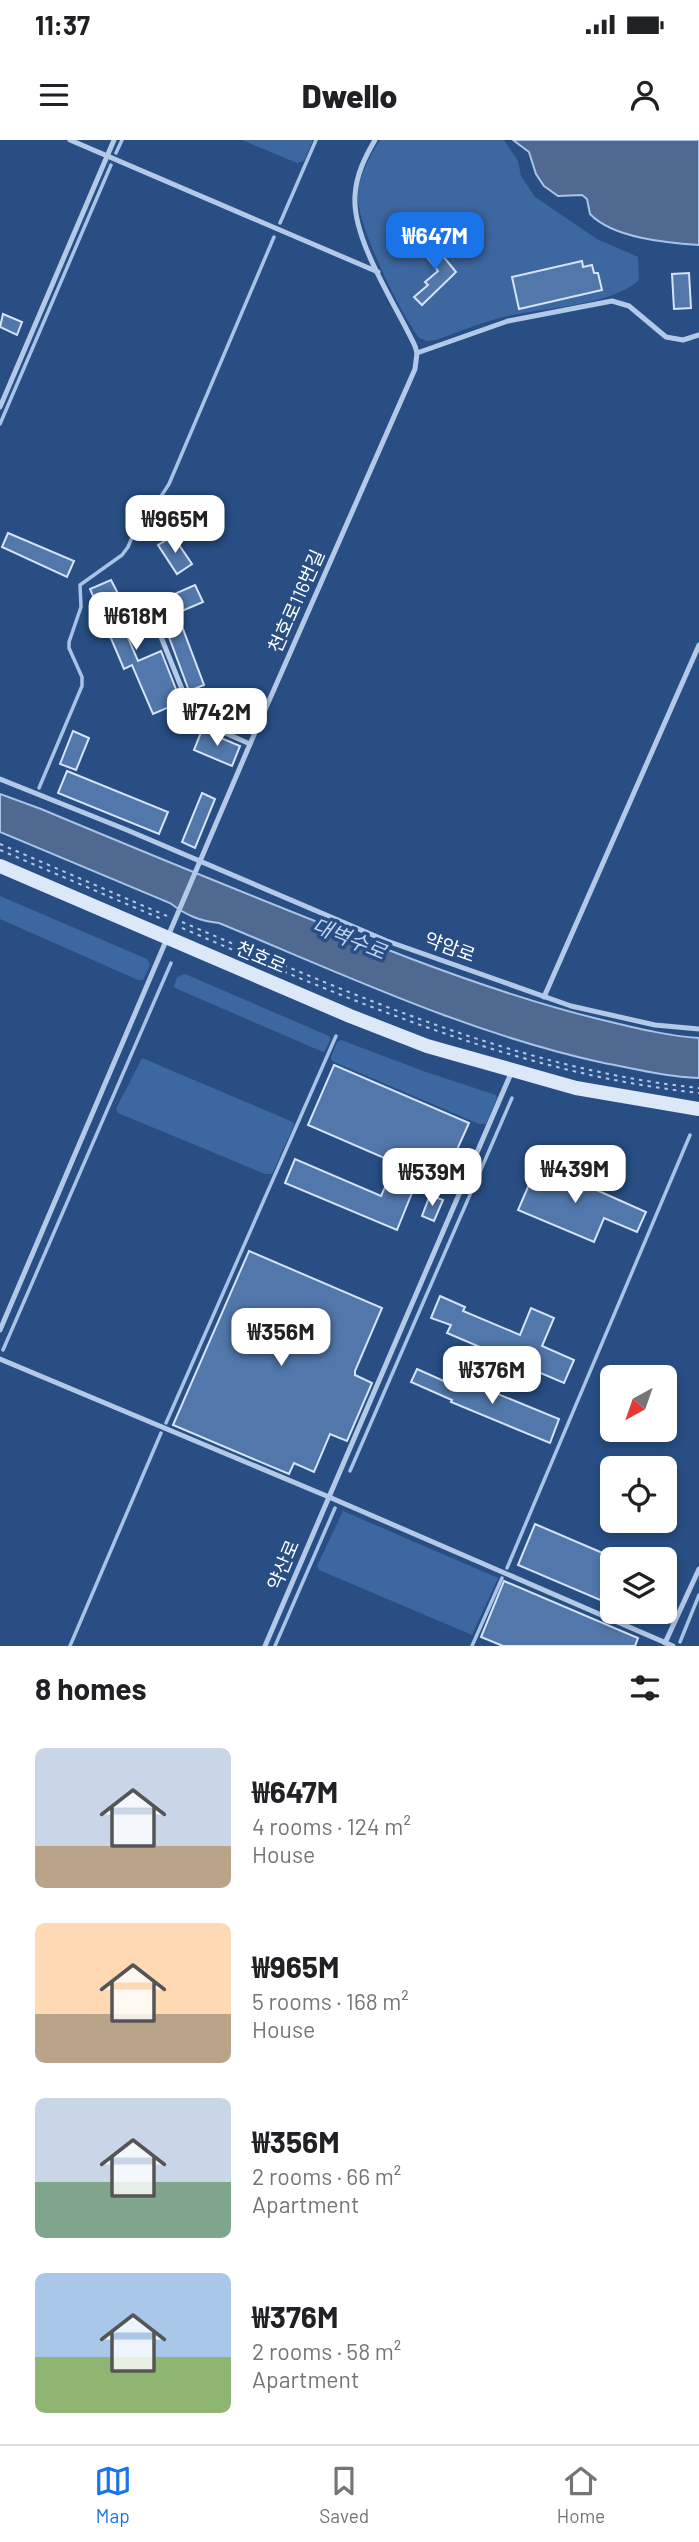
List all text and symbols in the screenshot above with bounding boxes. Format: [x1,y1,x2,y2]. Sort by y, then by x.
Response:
text: 11:37 [35,9,90,40]
icon: menu [35,76,73,114]
text: Dwello [302,76,397,114]
icon: person [626,76,664,114]
pin: ₩647M [386,212,484,272]
text: ₩647M [402,221,468,249]
pin: ₩965M [126,496,224,555]
text: ₩965M [142,504,208,532]
street label: 천호로116번길 [263,546,329,656]
pin: ₩618M [87,592,185,652]
text: ₩618M [105,601,167,629]
pin: ₩742M [168,688,266,748]
text: ₩742M [183,697,251,725]
water label: 대벽수로 [309,912,392,964]
street label: 약암로 [422,927,479,966]
street label: 천호로 [233,936,290,977]
pin: ₩439M [526,1146,624,1205]
pin: ₩539M [383,1149,481,1208]
text: ₩439M [541,1154,609,1182]
text: ₩539M [398,1157,466,1185]
pin: ₩356M [232,1308,330,1368]
text: ₩356M [247,1317,315,1345]
pin: ₩376M [443,1346,541,1406]
text: ₩376M [459,1355,525,1383]
north arrow [600,1365,677,1442]
map controls [600,1365,677,1624]
button: locate [600,1456,677,1533]
street label: 약산로 [262,1536,303,1593]
button: layers [600,1547,677,1624]
icon: filters [626,1669,664,1707]
text: 8 homes [35,1670,146,1706]
text: ₩647M [252,1773,338,1809]
icon: home [91,1776,175,1860]
text: 4 rooms · 124 m² [252,1812,411,1840]
text: House [252,1840,315,1868]
text: ₩965M [252,1948,339,1984]
icon: home [91,1951,175,2035]
text: 5 rooms · 168 m² [252,1987,409,2015]
text: House [252,2015,315,2043]
text: ₩356M [252,2123,340,2159]
icon: home [91,2126,175,2210]
text: 2 rooms · 66 m² [252,2162,401,2190]
text: Apartment [252,2190,359,2218]
text: ₩376M [252,2298,338,2334]
icon: home [91,2301,175,2385]
text: 2 rooms · 58 m² [252,2337,401,2365]
text: Apartment [252,2365,359,2393]
tab: Map [94,2462,132,2527]
tab: Saved [319,2462,369,2527]
tab: Home [557,2462,605,2527]

